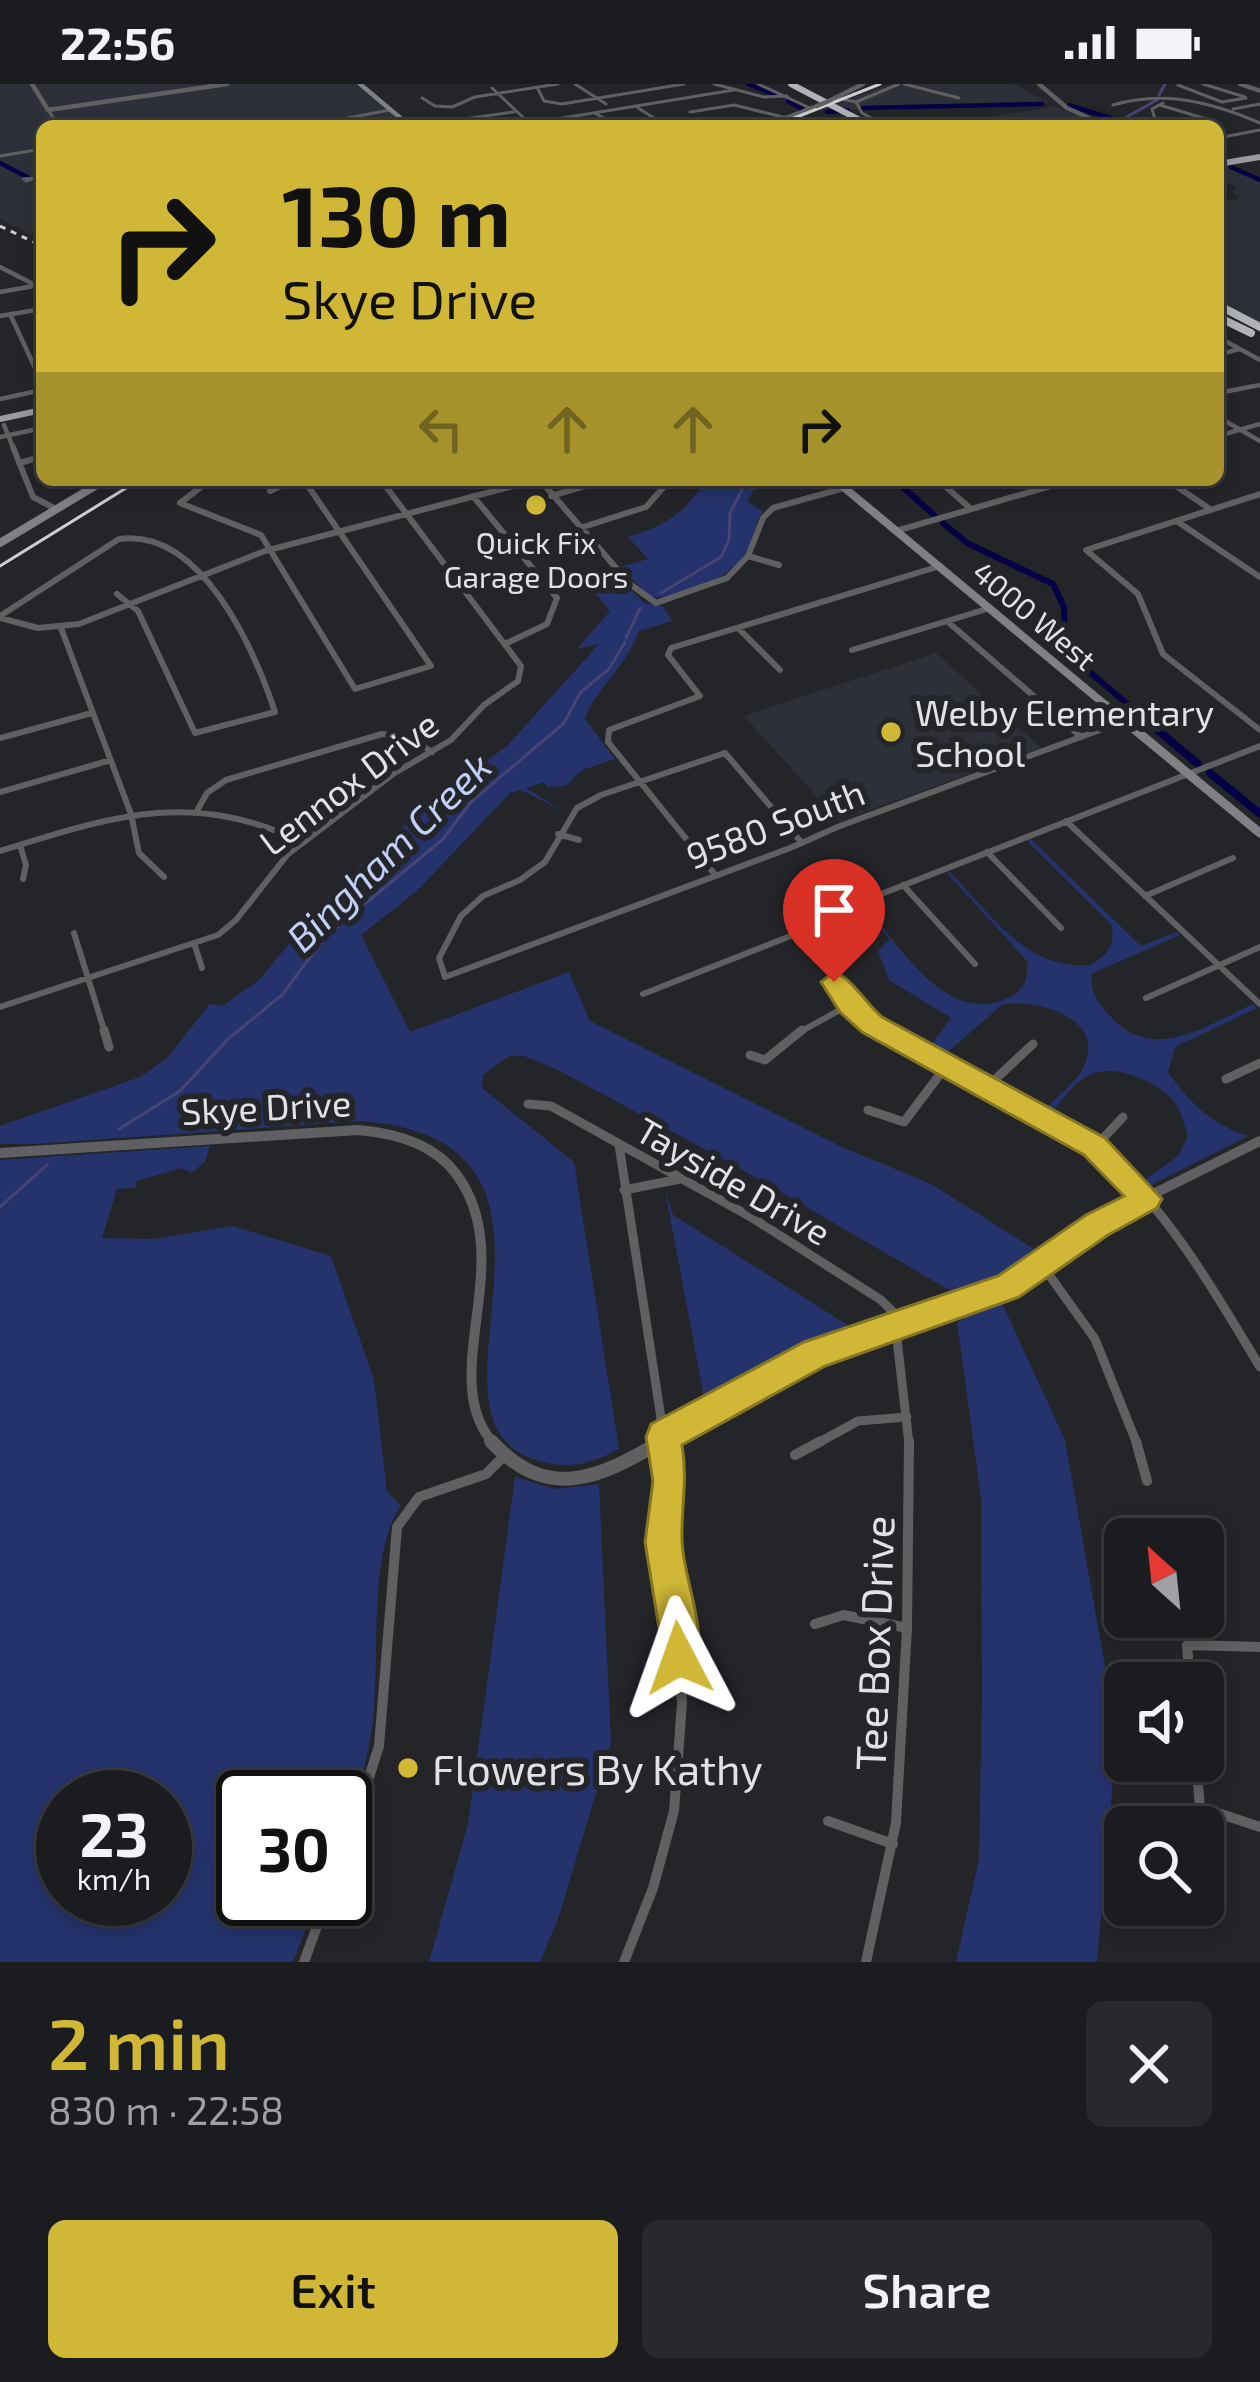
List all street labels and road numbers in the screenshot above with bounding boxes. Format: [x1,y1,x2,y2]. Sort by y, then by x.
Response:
street label: 4000 West [966,553,1104,677]
street label: Lennox Drive [250,701,446,863]
street label: 9580 South [680,769,870,877]
street label: Skye Drive [180,1080,352,1132]
street label: Tayside Drive [629,1107,839,1253]
street label: Tee Box Drive [844,1515,902,1771]

